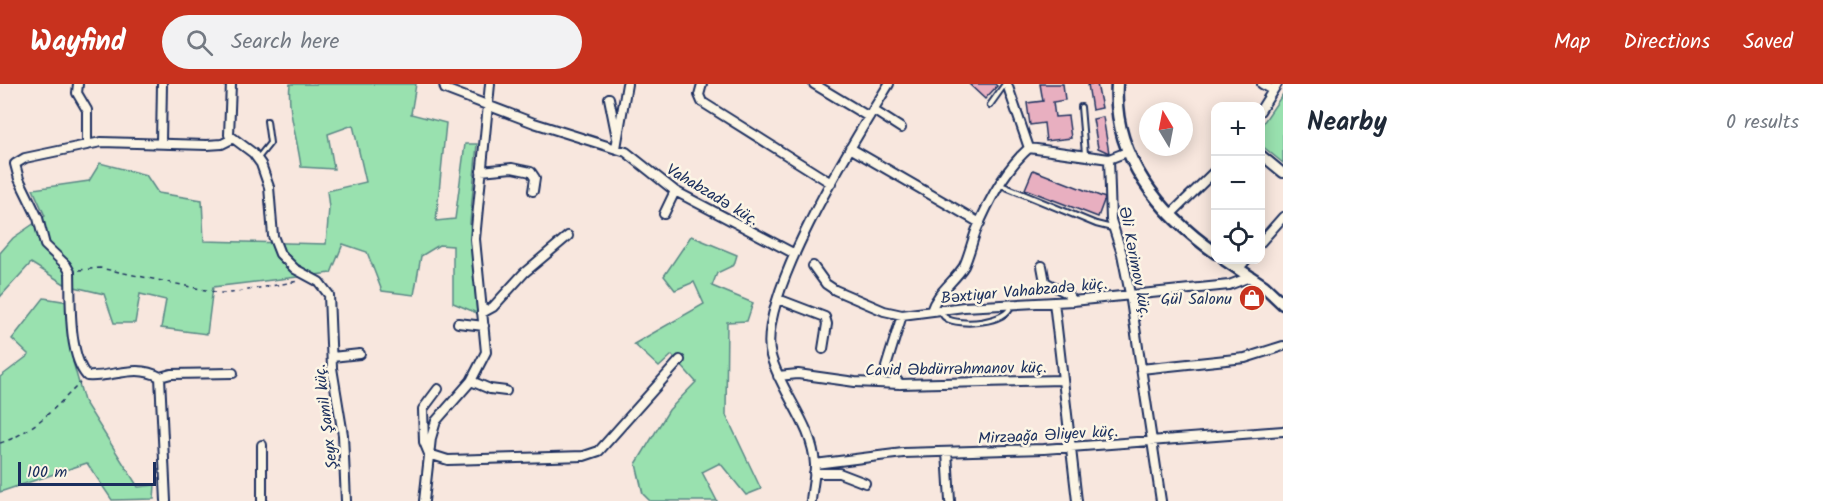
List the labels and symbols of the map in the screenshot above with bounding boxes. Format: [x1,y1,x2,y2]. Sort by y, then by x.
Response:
north arrow [1139,102,1193,156]
street label: Vahabzadə küç. [661,158,763,233]
street label: Əli Kərimov küç. [1111,204,1158,320]
street label: Bəxtiyar Vahabzadə küç. [940,272,1108,311]
shop icon: Gül Salonu [1237,283,1267,313]
place label: Gül Salonu [1161,287,1232,312]
street label: Cavid Əbdürrəhmanov küç. [865,355,1047,384]
street label: Şeyx Şamil küç. [308,363,345,471]
street label: Mirzəağa Əliyev küç. [977,419,1119,452]
scale bar [18,459,156,486]

